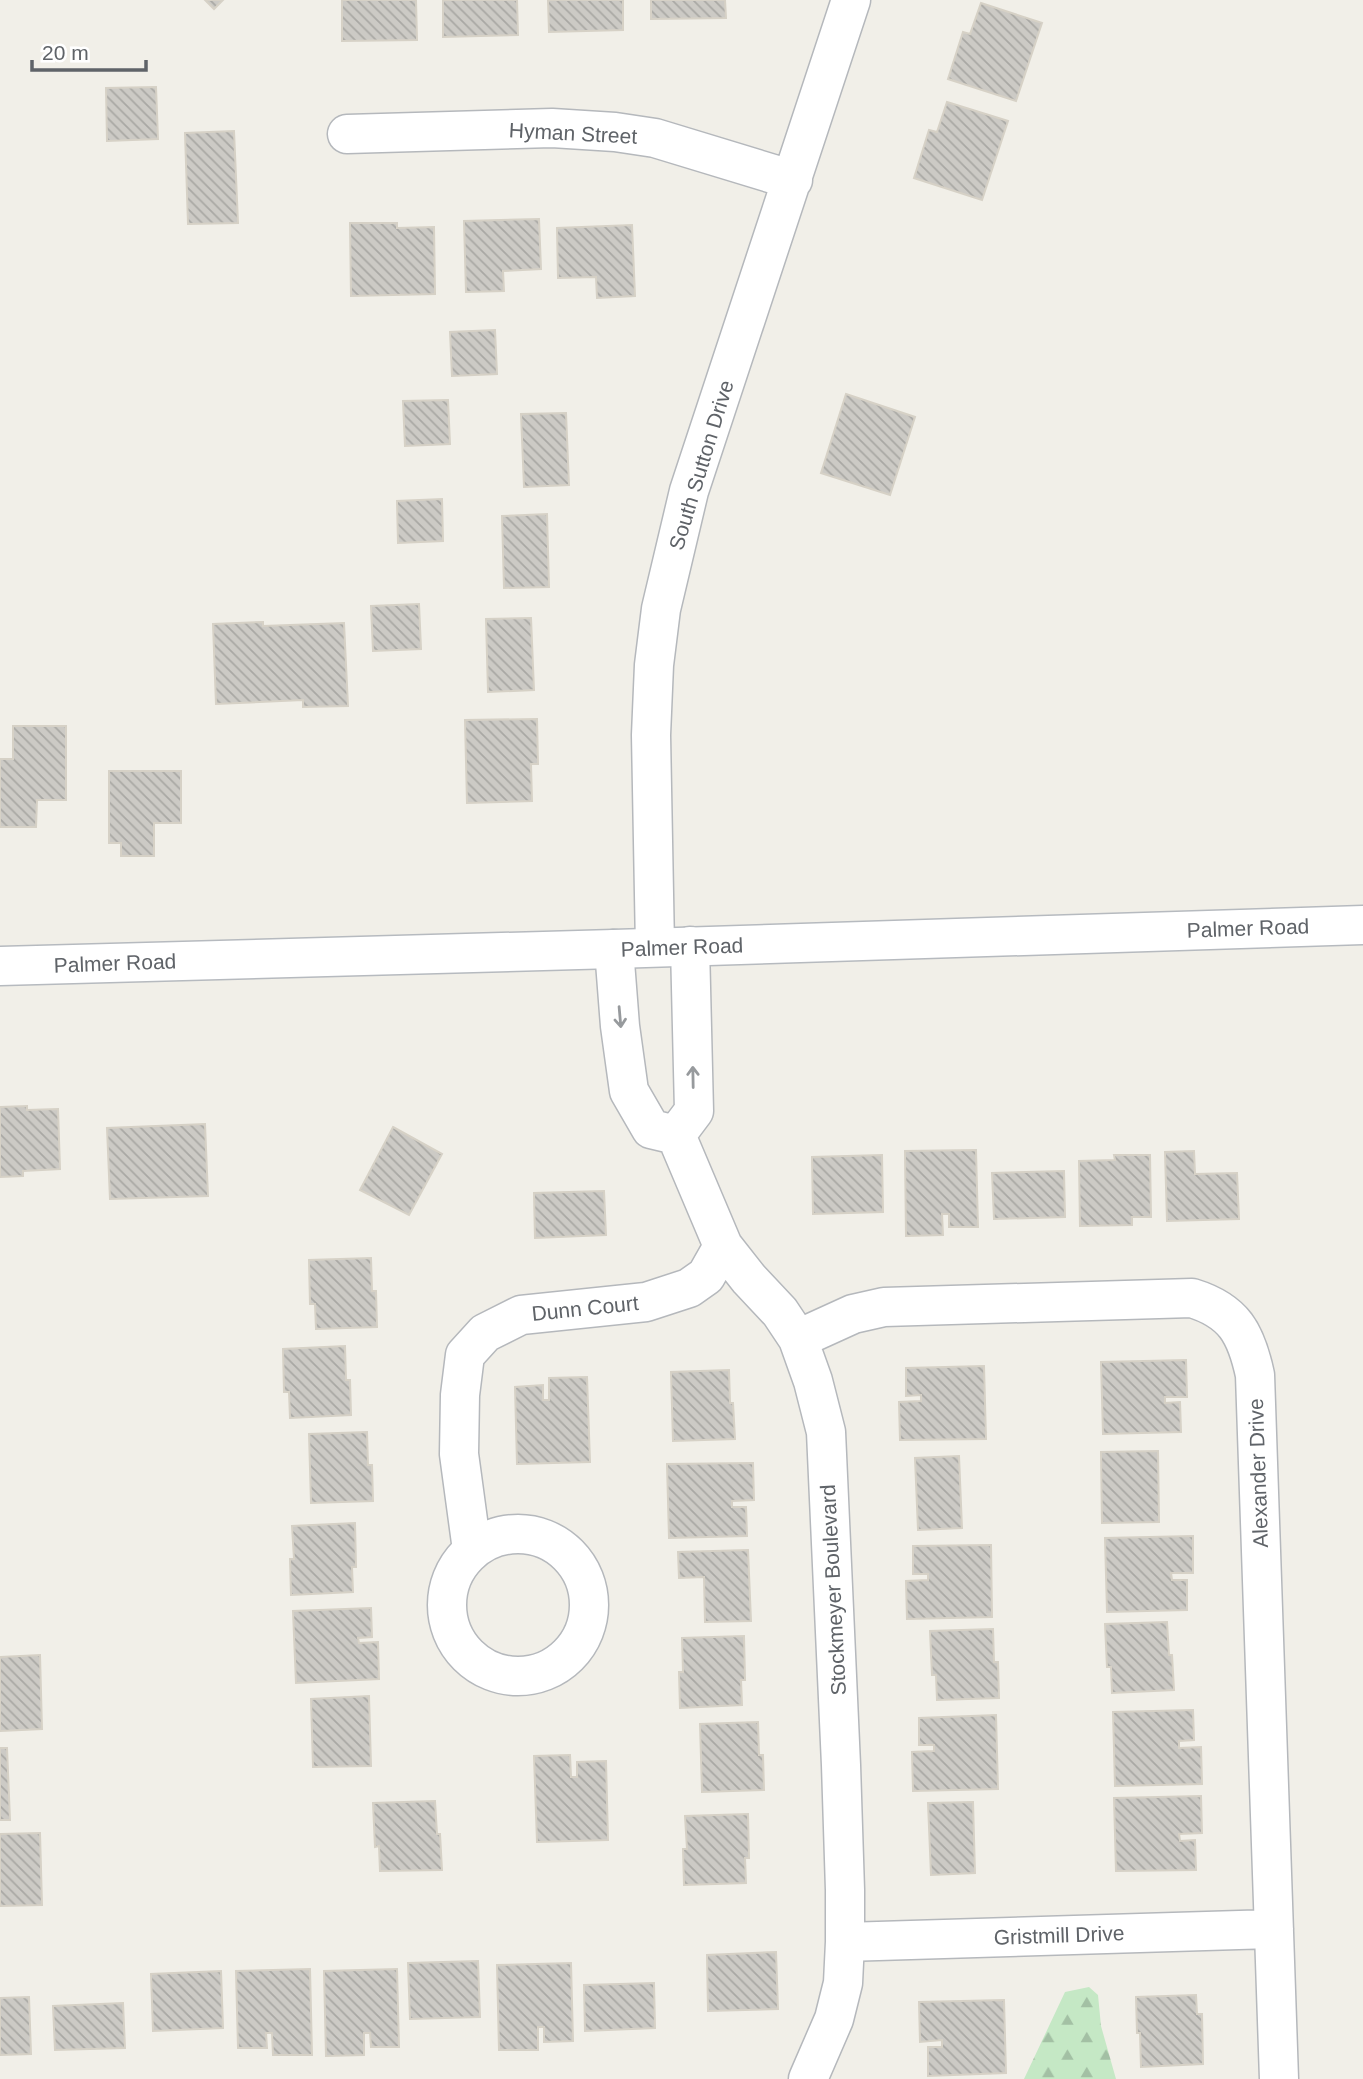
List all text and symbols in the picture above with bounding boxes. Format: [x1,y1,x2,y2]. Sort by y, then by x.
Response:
scale bar [32,28,145,72]
text: 20 m [42,41,89,64]
street label: Hyman Street [508,118,638,148]
street label: South Sutton Drive [664,377,738,553]
street label: Palmer Road [1186,914,1310,942]
street label: Palmer Road [620,933,744,961]
street label: Palmer Road [53,949,177,977]
one-way arrow [613,1006,626,1028]
one-way arrow [686,1066,700,1089]
street label: Dunn Court [530,1291,640,1325]
street label: Alexander Drive [1244,1398,1272,1548]
street label: Stockmeyer Boulevard [816,1484,850,1696]
street label: Gristmill Drive [993,1921,1125,1949]

